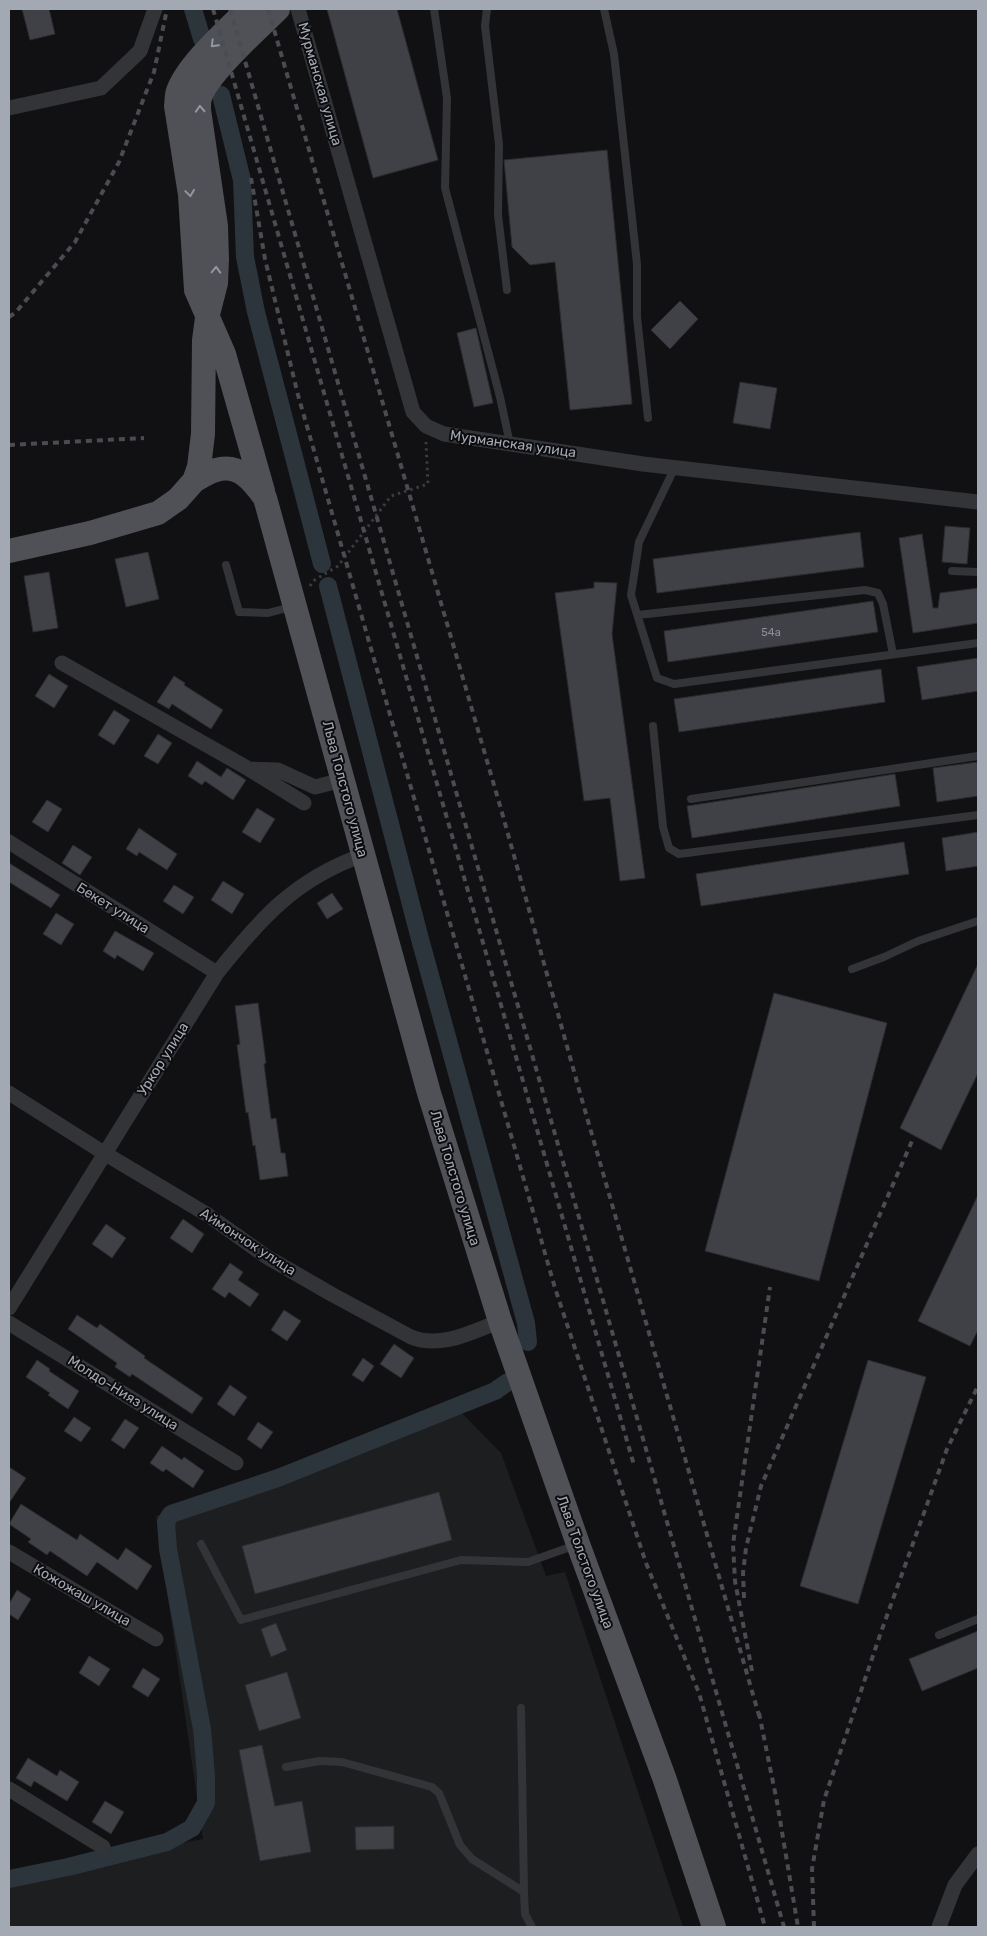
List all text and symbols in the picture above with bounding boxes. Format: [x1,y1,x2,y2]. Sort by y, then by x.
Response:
street label: Мурманская улица [294,21,346,147]
one-way arrow [211,38,220,47]
one-way arrow [194,105,205,113]
one-way arrow [184,188,194,197]
one-way arrow [211,266,222,274]
street label: Мурманская улица [449,427,577,461]
house number: 54a [761,626,781,639]
street label: Льва Толстого улица [319,719,371,859]
street label: Бекет улица [73,879,153,937]
street label: Уркор улица [134,1019,192,1099]
street label: Льва Толстого улица [426,1108,484,1248]
street label: Аймончок улица [197,1205,299,1279]
street label: Молдо-Нияз улица [65,1352,181,1434]
street label: Льва Толстого улица [553,1493,617,1631]
street label: Кожожаш улица [30,1560,134,1630]

